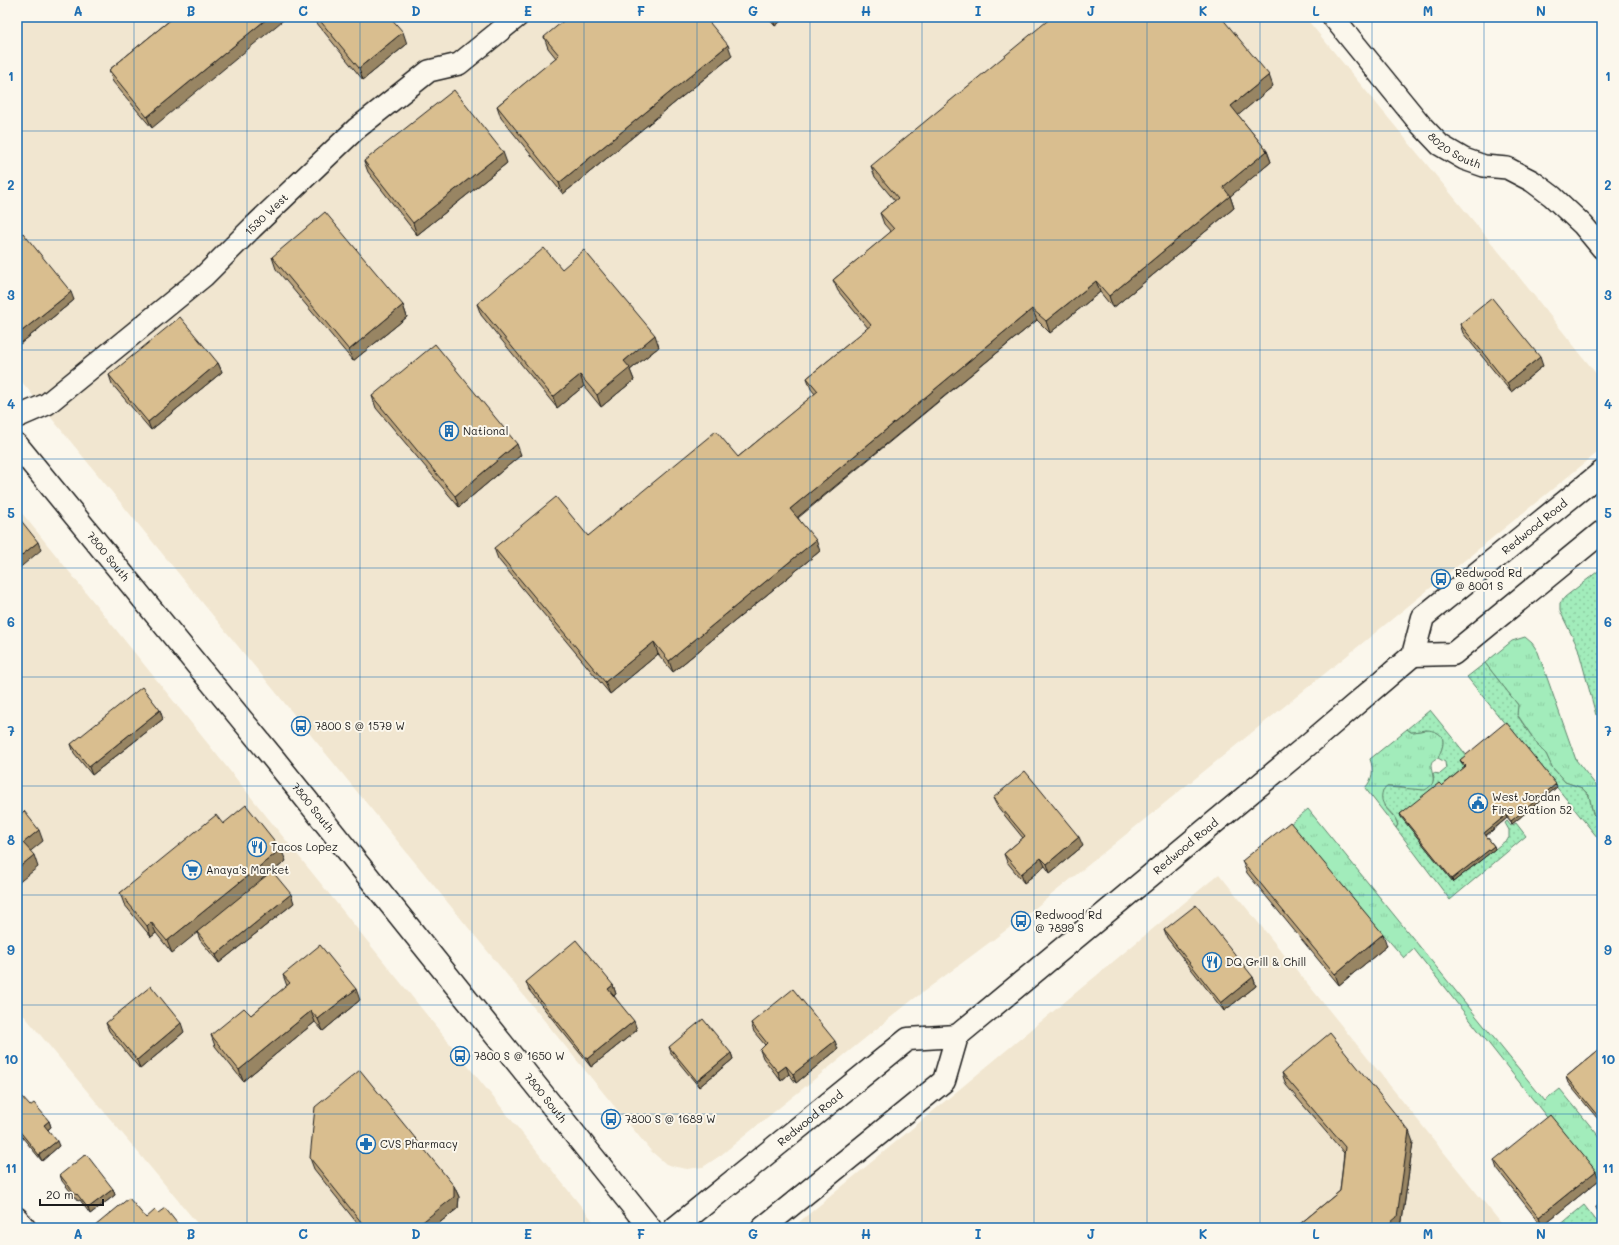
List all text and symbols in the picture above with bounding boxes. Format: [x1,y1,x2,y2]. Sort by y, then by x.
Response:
text: A [73,2,83,19]
text: B [187,2,196,19]
text: C [298,2,308,19]
text: D [411,2,421,19]
text: E [524,2,532,19]
text: F [637,2,645,19]
text: G [748,2,758,19]
text: H [861,2,871,19]
text: I [975,2,982,19]
text: J [1087,2,1095,19]
text: K [1199,2,1208,19]
text: L [1312,2,1320,19]
text: M [1423,2,1433,19]
text: N [1536,2,1546,19]
text: 1 [8,67,14,84]
text: 1 [1605,67,1611,84]
street label: 8020 South [1425,129,1483,171]
text: 2 [7,176,15,193]
text: 2 [1604,176,1612,193]
street label: 1530 West [241,190,291,238]
text: 3 [7,286,15,303]
text: 3 [1604,286,1612,303]
text: 4 [7,395,15,412]
text: 4 [1604,395,1612,412]
building icon: National [438,420,460,442]
place label: National [463,423,508,438]
street label: Redwood Road [1498,495,1570,557]
text: 5 [7,504,15,521]
text: 5 [1604,504,1612,521]
street label: 7800 South [84,528,133,584]
place label: Redwood Rd @ 8001 S [1455,565,1522,593]
bus stop icon: Redwood Rd @ 8001 S [1430,568,1452,590]
text: 6 [7,613,15,630]
text: 6 [1604,613,1612,630]
bus stop icon: 7800 S @ 1579 W [290,715,312,737]
place label: 7800 S @ 1579 W [315,718,405,733]
text: 7 [7,722,15,739]
text: 7 [1604,722,1612,739]
street label: 7800 South [289,779,338,835]
place label: West Jordan Fire Station 52 [1492,789,1572,817]
public building icon: West Jordan Fire Station 52 [1467,792,1489,814]
street label: Redwood Road [1150,815,1221,877]
text: 8 [7,831,15,848]
text: 8 [1604,831,1612,848]
restaurant icon: Tacos Lopez [246,836,268,858]
place label: Tacos Lopez [271,839,338,854]
supermarket icon: Anaya's Market [181,859,203,881]
place label: Anaya's Market [206,862,289,877]
place label: Redwood Rd @ 7899 S [1035,907,1102,935]
bus stop icon: Redwood Rd @ 7899 S [1010,910,1032,932]
text: 9 [7,941,15,958]
text: 9 [1604,941,1612,958]
restaurant icon: DQ Grill & Chill [1201,951,1223,973]
place label: DQ Grill & Chill [1226,954,1306,969]
bus stop icon: 7800 S @ 1650 W [449,1045,471,1067]
place label: 7800 S @ 1650 W [474,1048,565,1063]
text: 10 [4,1050,18,1067]
text: 10 [1601,1050,1615,1067]
street label: 7800 South [521,1069,571,1125]
street label: Redwood Road [774,1087,846,1149]
bus stop icon: 7800 S @ 1689 W [600,1108,622,1130]
place label: 7800 S @ 1689 W [625,1111,716,1126]
pharmacy icon: CVS Pharmacy [355,1133,377,1155]
place label: CVS Pharmacy [380,1136,458,1151]
text: 11 [5,1159,17,1176]
text: 11 [1602,1159,1614,1176]
scale bar [40,1181,103,1207]
text: 20 m [46,1186,74,1202]
text: A [73,1225,83,1242]
text: B [187,1225,196,1242]
text: C [298,1225,308,1242]
text: D [411,1225,421,1242]
text: E [524,1225,532,1242]
text: F [637,1225,645,1242]
text: G [748,1225,758,1242]
text: H [861,1225,871,1242]
text: I [975,1225,982,1242]
text: J [1087,1225,1095,1242]
text: K [1199,1225,1208,1242]
text: L [1312,1225,1320,1242]
text: M [1423,1225,1433,1242]
text: N [1536,1225,1546,1242]

